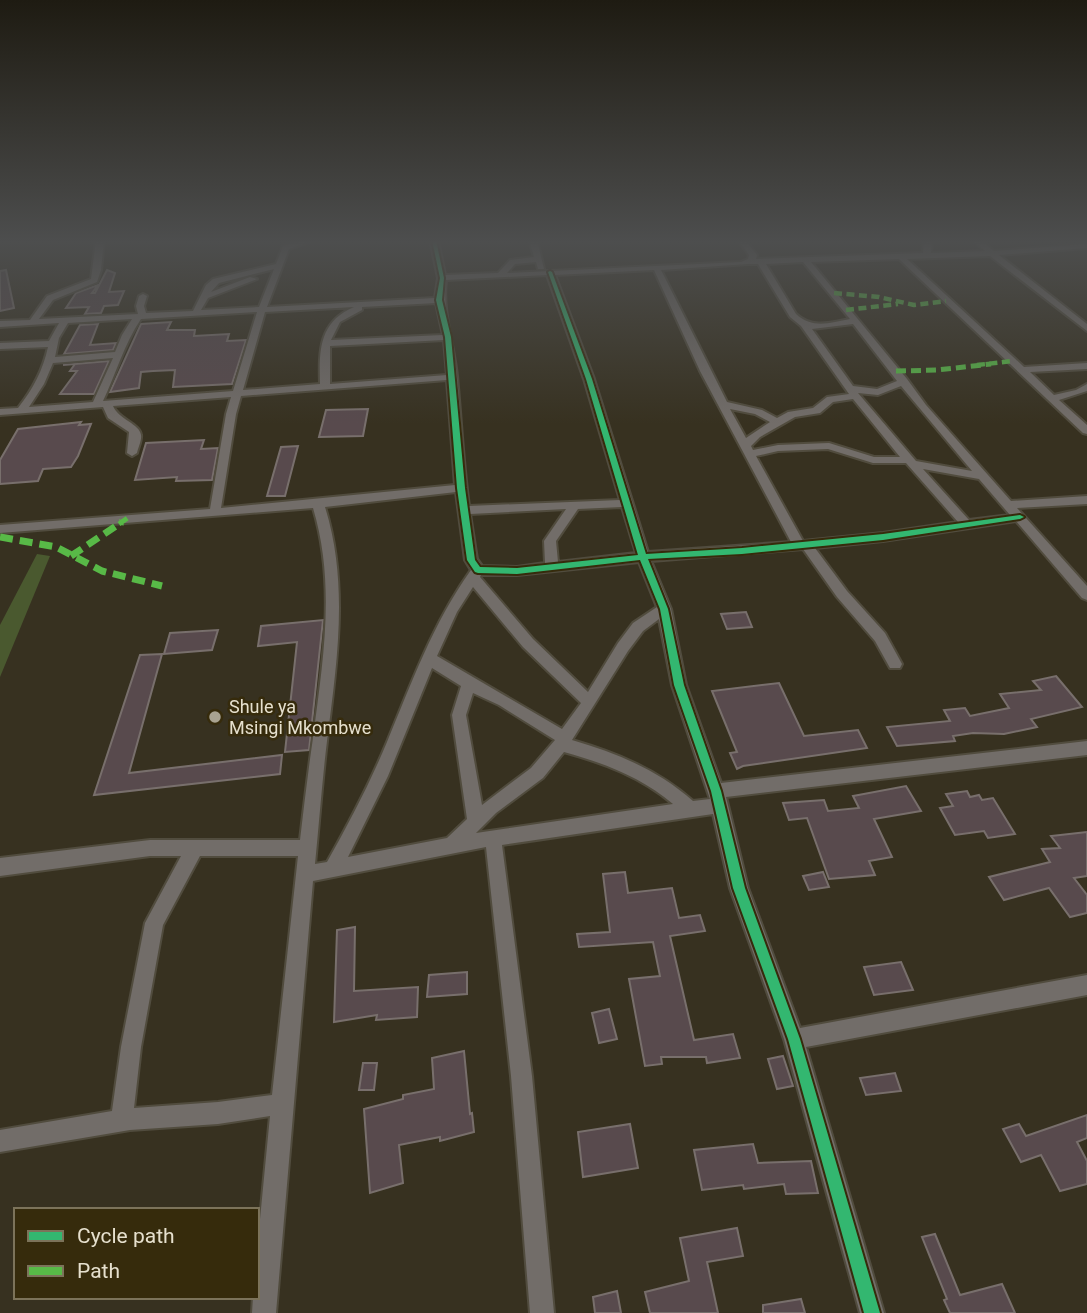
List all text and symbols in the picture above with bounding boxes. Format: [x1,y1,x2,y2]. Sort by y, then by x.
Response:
place label: Shule ya Msingi Mkombwe [229,696,371,738]
marker: Shule ya Msingi Mkombwe [207,709,223,725]
legend [14,1208,259,1299]
text: Cycle path [77,1224,175,1248]
text: Path [77,1259,120,1283]

